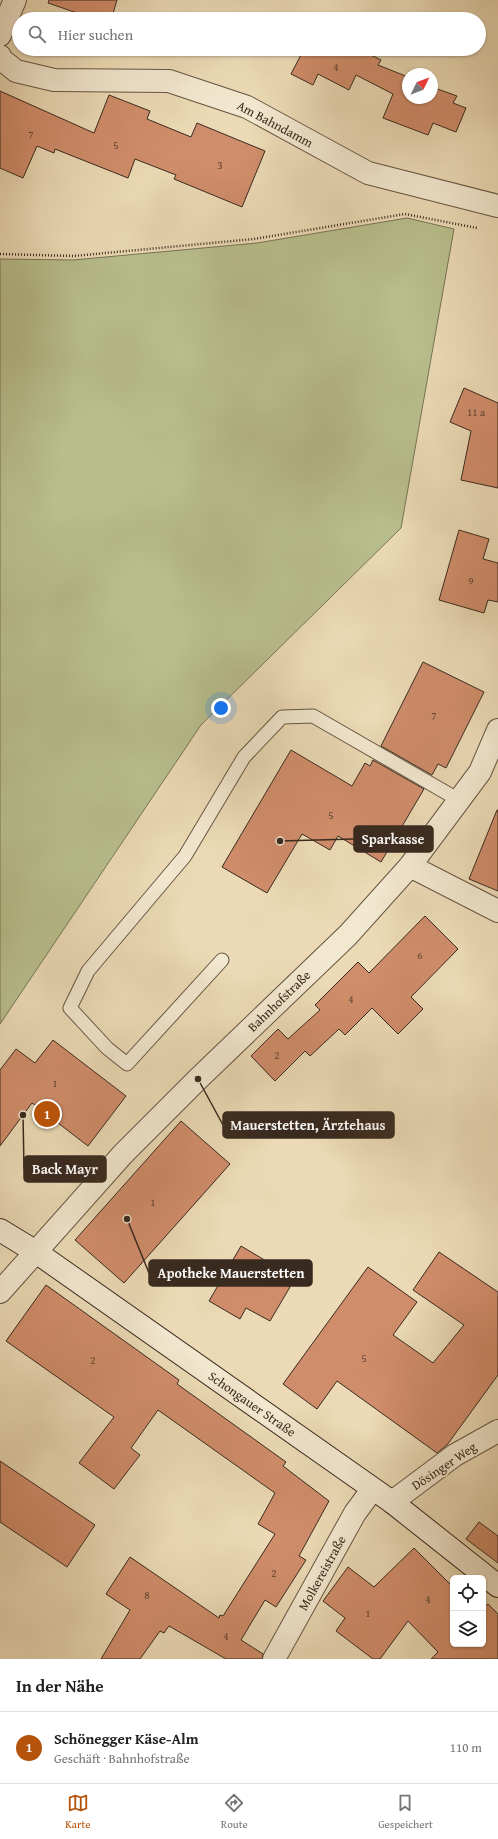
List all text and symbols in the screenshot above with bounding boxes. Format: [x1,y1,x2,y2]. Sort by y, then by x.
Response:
search box [12,12,486,56]
icon: search [26,23,48,45]
text: Hier suchen [58,24,133,45]
house number: 4 [333,59,339,75]
north arrow [402,68,438,104]
street label: Am Bahndamm [234,96,317,152]
house number: 7 [28,126,34,142]
house number: 5 [113,137,119,153]
house number: 3 [217,157,223,173]
house number: 11 a [467,404,486,420]
house number: 9 [468,573,474,589]
your location [211,698,231,718]
house number: 7 [431,707,437,723]
house number: 5 [328,807,334,823]
callout: Sparkasse [354,826,433,852]
text: Sparkasse [362,829,425,849]
house number: 6 [417,947,423,963]
street label: Bahnhofstraße [243,966,315,1036]
house number: 4 [348,991,354,1007]
house number: 2 [274,1047,280,1063]
house number: 1 [52,1075,58,1091]
pin: 1 [34,1099,60,1129]
callout: Mauerstetten, Ärztehaus [223,1112,394,1138]
text: Mauerstetten, Ärztehaus [230,1115,386,1135]
callout: Back Mayr [24,1156,106,1182]
text: Back Mayr [32,1159,99,1179]
house number: 1 [150,1194,156,1210]
callout: Apotheke Mauerstetten [149,1260,312,1286]
text: Apotheke Mauerstetten [158,1263,305,1283]
house number: 5 [361,1350,367,1366]
house number: 2 [90,1352,96,1368]
street label: Schongauer Straße [204,1367,300,1441]
street label: Dösinger Weg [408,1437,481,1495]
street label: Molkereistraße [294,1532,350,1614]
house number: 2 [271,1565,277,1581]
map controls [450,1575,486,1647]
button: locate [450,1575,486,1611]
house number: 8 [144,1587,150,1603]
house number: 4 [425,1591,431,1607]
house number: 1 [365,1605,371,1621]
button: layers [450,1611,486,1647]
house number: 4 [223,1628,229,1644]
text: In der Nähe [16,1673,104,1698]
text: Schönegger Käse-Alm [54,1728,199,1749]
text: 1 [26,1738,32,1757]
text: 110 m [450,1738,482,1757]
text: Geschäft · Bahnhofstraße [54,1749,190,1768]
tab: Karte [65,1792,90,1832]
tab: Route [221,1792,248,1832]
tab: Gespeichert [378,1792,433,1832]

